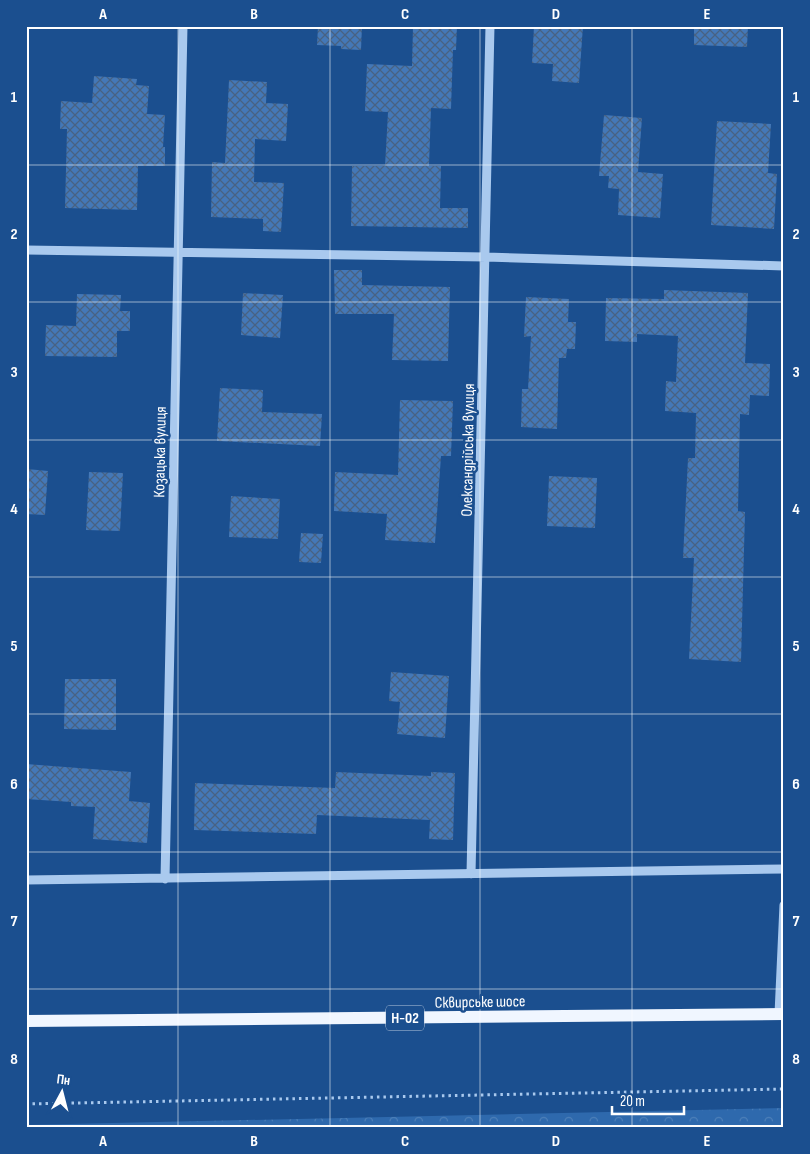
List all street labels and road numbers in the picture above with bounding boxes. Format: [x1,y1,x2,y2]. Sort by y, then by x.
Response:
street label: Олександрійська вулиця [458,383,479,517]
street label: Козацька вулиця [150,406,171,498]
street label: Сквирське шосе [434,992,526,1013]
road number: Н-02 [386,1006,424,1030]

